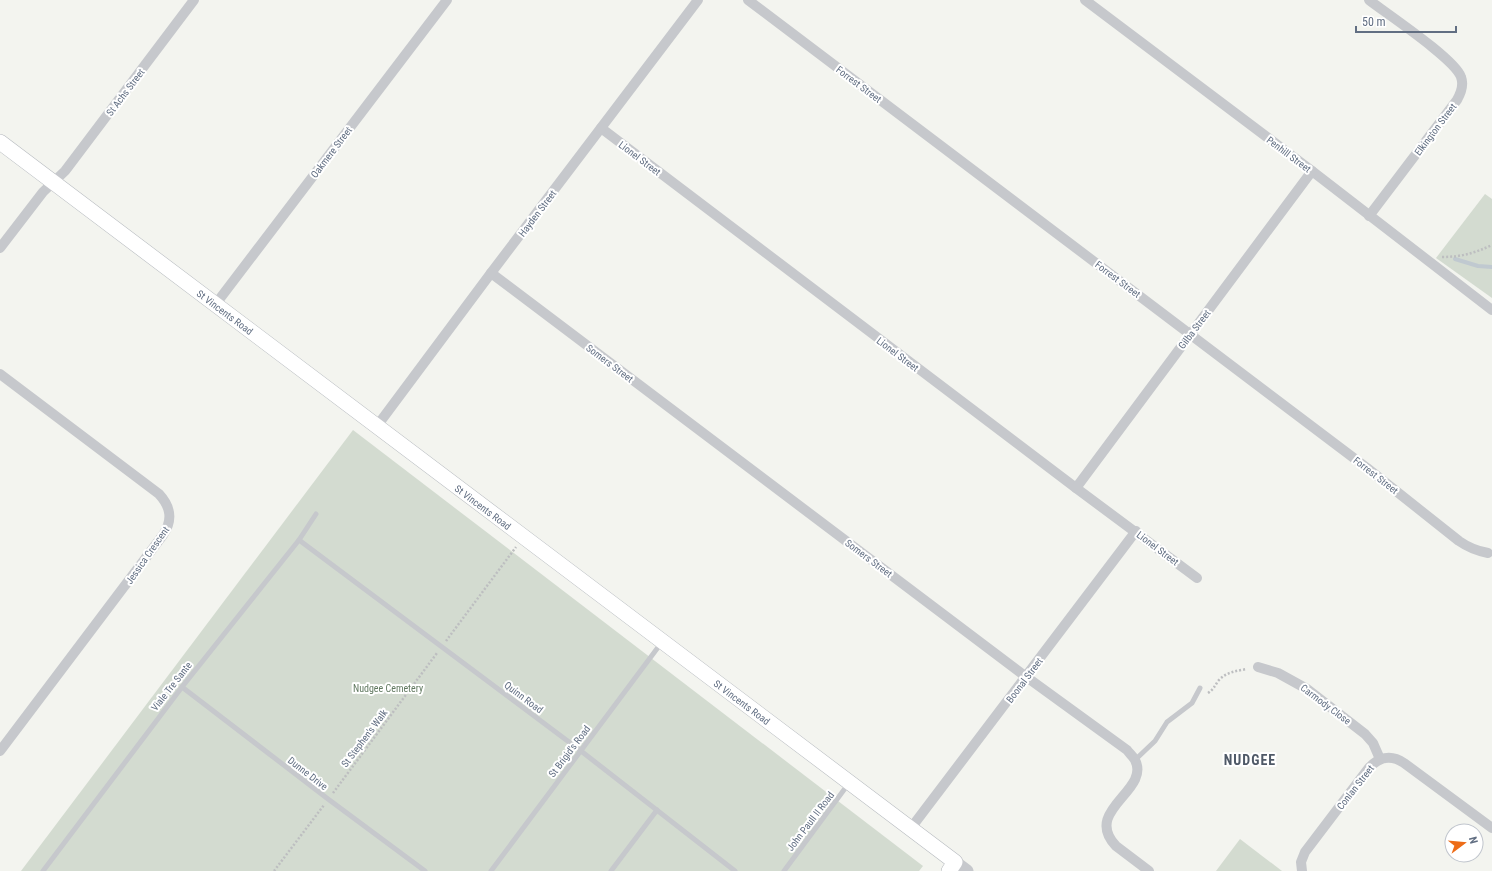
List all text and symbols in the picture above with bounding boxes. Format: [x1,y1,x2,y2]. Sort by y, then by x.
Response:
scale bar [1356,8,1456,34]
text: 50 m [1362,15,1386,29]
street label: Forrest Street [834,64,883,105]
street label: St Achs Street [104,67,147,118]
street label: Elkington Street [1412,101,1459,157]
street label: Oakmere Street [309,125,354,180]
street label: Penhill Street [1264,134,1313,175]
street label: Lionel Street [617,139,663,178]
street label: Hayden Street [516,188,558,239]
street label: Forrest Street [1093,259,1142,300]
street label: St Vincents Road [195,288,255,337]
street label: Gilba Street [1176,308,1213,351]
street label: Lionel Street [875,335,921,374]
street label: Somers Street [584,342,635,385]
street label: Forrest Street [1351,455,1400,496]
street label: St Vincents Road [453,483,513,532]
street label: Jessica Crescent [124,524,171,586]
street label: Lionel Street [1135,529,1181,568]
street label: Somers Street [843,537,894,580]
street label: Boonal Street [1004,656,1045,705]
street label: Viale Tre Sante [149,659,194,713]
street label: St Vincents Road [712,678,772,727]
street label: Quinn Road [502,679,545,715]
street label: Carmody Close [1299,682,1353,727]
park label: Nudgee Cemetery [353,683,423,694]
street label: St Stephen's Walk [339,707,390,769]
street label: St Brigid's Road [546,723,592,779]
district label: NUDGEE [1224,752,1276,768]
street label: Dunne Drive [286,755,330,792]
street label: Conlan Street [1335,763,1376,812]
street label: John Paull II Road [785,790,836,853]
north arrow [1444,823,1484,863]
text: N [1466,835,1480,846]

